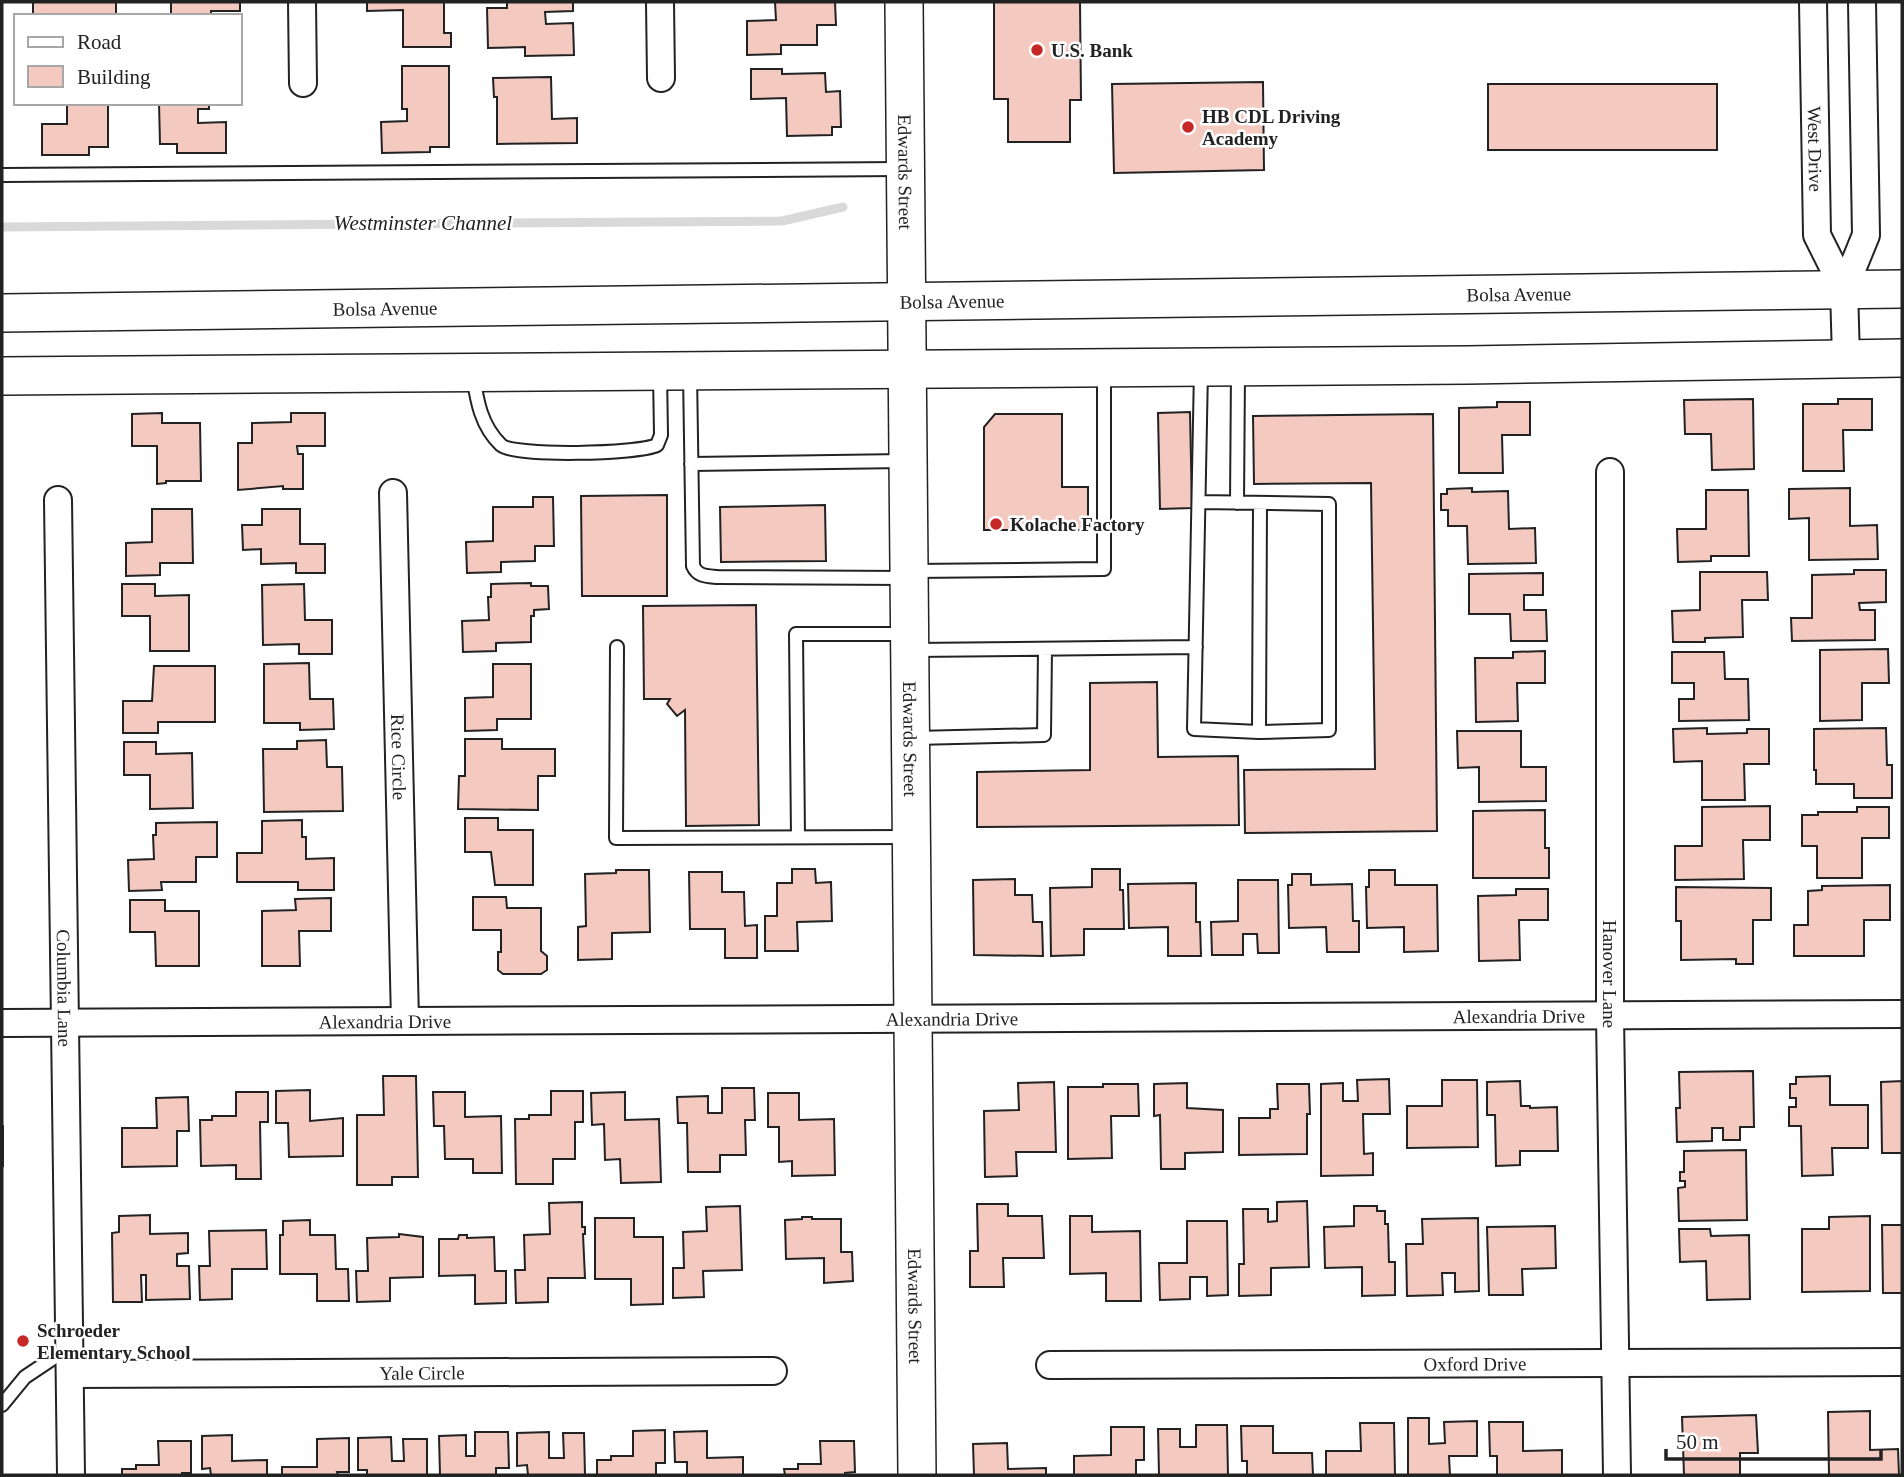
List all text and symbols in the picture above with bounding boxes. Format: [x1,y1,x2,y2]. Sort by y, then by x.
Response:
legend [14,14,242,105]
text: Road [77,30,122,54]
place label: U.S. Bank [1051,40,1133,61]
marker: U.S. Bank [1029,42,1045,58]
text: Building [77,65,151,89]
place label: HB CDL Driving Academy [1202,106,1341,149]
street label: West Drive [1804,106,1827,192]
street label: Edwards Street [894,114,917,231]
marker: HB CDL Driving Academy [1180,119,1196,135]
water label: Westminster Channel [334,211,512,235]
street label: Bolsa Avenue [1466,283,1571,305]
street label: Bolsa Avenue [899,290,1004,312]
street label: Bolsa Avenue [332,297,437,319]
place label: Kolache Factory [1010,514,1145,535]
marker: Kolache Factory [988,516,1004,532]
street label: Edwards Street [899,681,922,798]
street label: Rice Circle [388,714,410,800]
street label: Hanover Lane [1600,920,1621,1028]
street label: Columbia Lane [53,929,76,1047]
street label: Alexandria Drive [1453,1005,1585,1027]
street label: Alexandria Drive [886,1008,1018,1029]
street label: Alexandria Drive [319,1010,451,1032]
street label: Edwards Street [904,1248,927,1365]
place label: Schroeder Elementary School [37,1320,191,1363]
marker: Schroeder Elementary School [15,1333,31,1349]
street label: Oxford Drive [1423,1353,1526,1374]
street label: Yale Circle [379,1362,465,1383]
scale bar [1666,1418,1881,1462]
text: 50 m [1676,1430,1719,1454]

